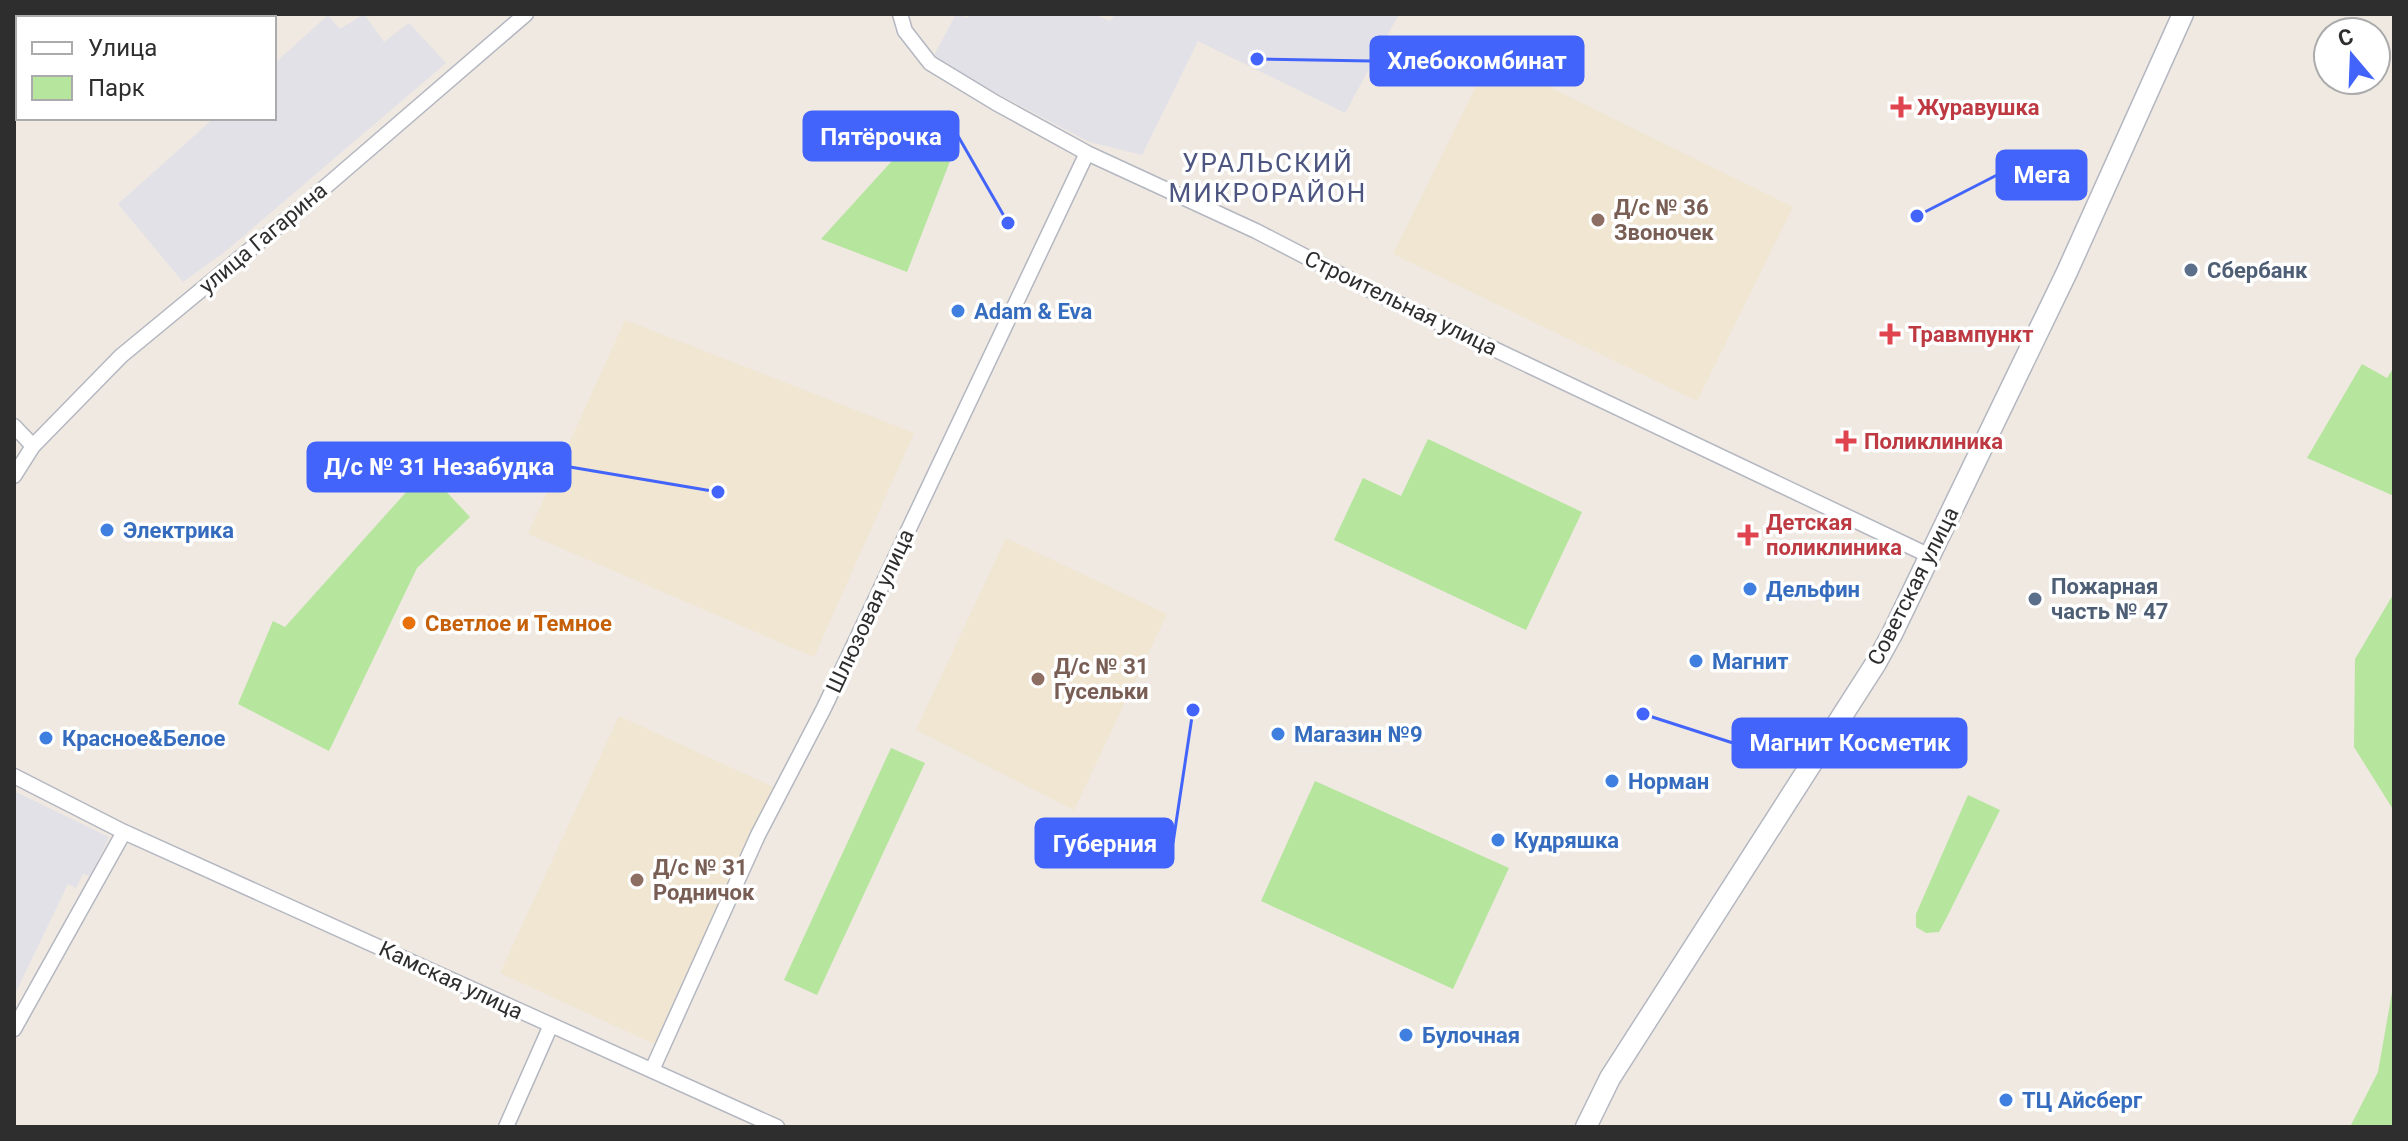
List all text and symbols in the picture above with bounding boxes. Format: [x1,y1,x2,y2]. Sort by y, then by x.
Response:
legend [16,16,276,120]
north arrow [2312,16,2392,96]
text: С [2335,23,2357,52]
text: Улица [88,34,157,62]
callout: Хлебокомбинат [1371,37,1583,85]
text: Хлебокомбинат [1387,47,1567,75]
text: Парк [88,74,145,102]
place label: Журавушка [1917,95,2040,120]
marker: Журавушка [1892,98,1910,116]
callout: Пятёрочка [804,112,958,160]
text: Пятёрочка [820,123,942,151]
district label: УРАЛЬСКИЙ МИКРОРАЙОН [1169,148,1367,208]
callout: Мега [1997,151,2086,199]
text: Мега [2014,161,2071,189]
street label: улица Гагарина [194,177,332,299]
place label: Д/с № 36 Звоночек [1614,195,1714,245]
marker: Д/с № 36 Звоночек [1589,211,1607,229]
street label: Строительная улица [1301,245,1501,361]
place label: Сбербанк [2207,258,2308,283]
marker: Сбербанк [2182,261,2200,279]
place label: Adam & Eva [974,299,1092,324]
marker: Adam & Eva [949,302,967,320]
place label: Травмпункт [1908,322,2033,347]
marker: Травмпункт [1879,323,1901,345]
place label: Поликлиника [1864,429,2003,454]
marker: Поликлиника [1835,430,1857,452]
callout: Д/с № 31 Незабудка [308,443,570,491]
text: Д/с № 31 Незабудка [324,453,554,481]
street label: Советская улица [1862,503,1964,669]
place label: Детская поликлиника [1766,510,1902,560]
place label: Электрика [123,518,234,543]
marker: Электрика [98,521,116,539]
marker: Детская поликлиника [1737,524,1759,546]
street label: Шлюзовая улица [821,525,919,697]
place label: Пожарная часть № 47 [2051,574,2168,624]
place label: Дельфин [1766,577,1860,602]
marker: Дельфин [1741,580,1759,598]
marker: Пожарная часть № 47 [2026,590,2044,608]
place label: Светлое и Темное [425,611,612,636]
marker: Светлое и Темное [400,614,418,632]
place label: Магнит [1712,649,1788,674]
marker: Магнит [1687,652,1705,670]
place label: Д/с № 31 Гусельки [1054,654,1149,704]
marker: Д/с № 31 Гусельки [1029,670,1047,688]
callout: Магнит Косметик [1733,719,1966,767]
place label: Магазин №9 [1294,722,1423,747]
marker: Магазин №9 [1269,725,1287,743]
place label: Красное&Белое [62,726,226,751]
marker: Красное&Белое [37,729,55,747]
text: Магнит Косметик [1750,729,1951,757]
place label: Норман [1628,769,1709,794]
marker: Норман [1603,772,1621,790]
callout: Губерния [1036,819,1173,867]
place label: Кудряшка [1514,828,1619,853]
text: Губерния [1053,830,1157,858]
marker: Кудряшка [1489,831,1507,849]
place label: Д/с № 31 Родничок [653,855,755,905]
marker: Д/с № 31 Родничок [628,871,646,889]
street label: Камская улица [375,936,527,1024]
place label: Булочная [1422,1023,1520,1048]
marker: Булочная [1397,1026,1415,1044]
place label: ТЦ Айсберг [2022,1088,2143,1113]
marker: ТЦ Айсберг [1997,1091,2015,1109]

